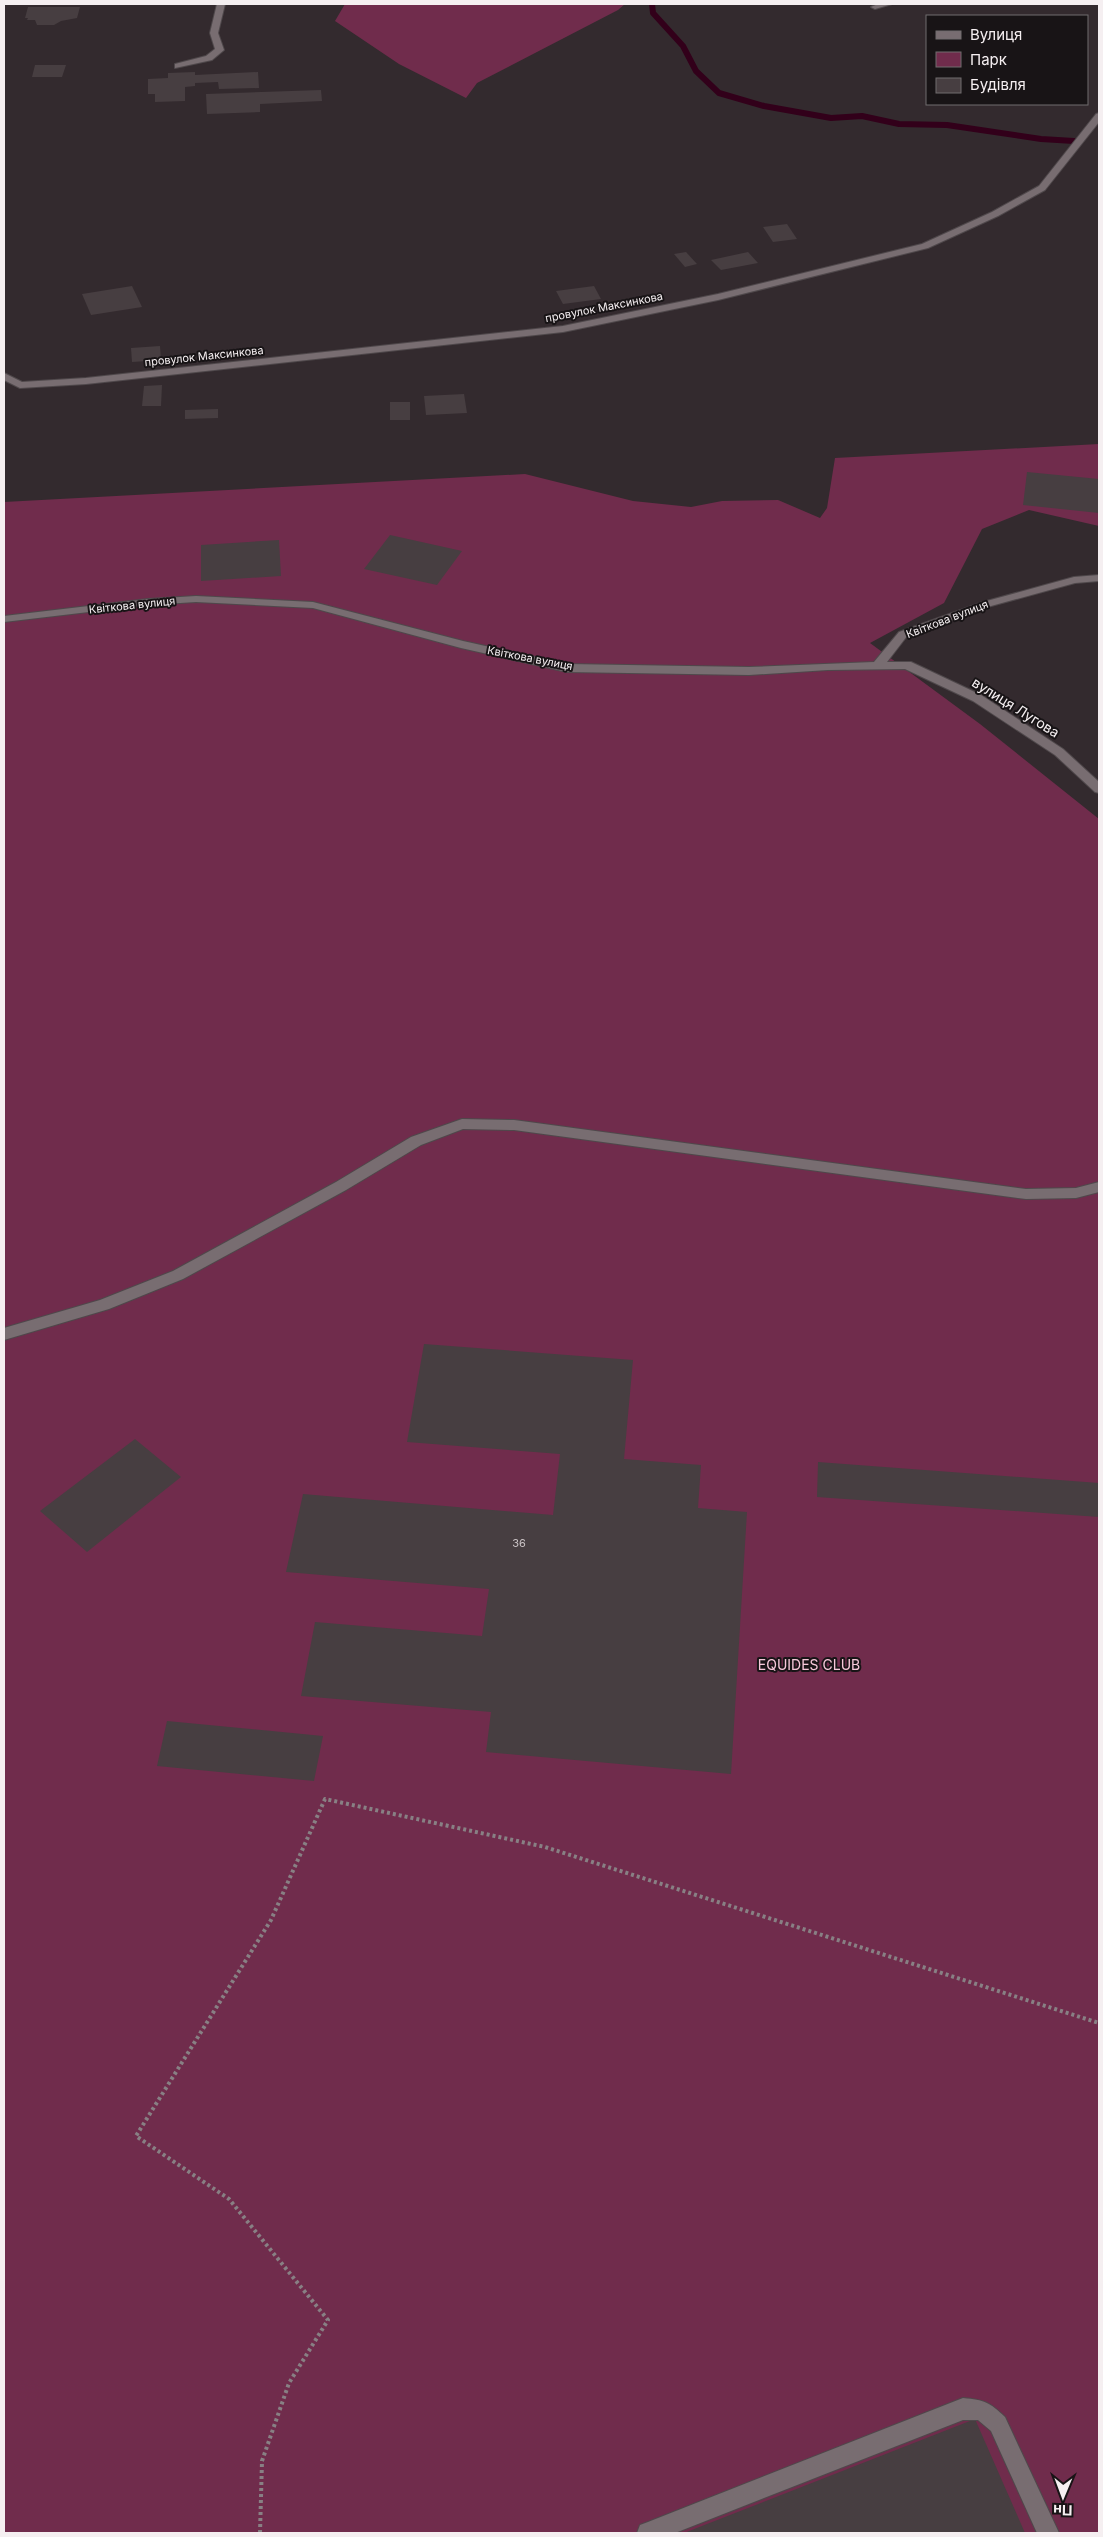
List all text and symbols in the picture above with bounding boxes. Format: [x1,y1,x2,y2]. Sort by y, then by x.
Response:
legend [926,15,1088,105]
text: Вулиця [970,25,1022,44]
text: Парк [970,50,1007,69]
text: Будівля [970,75,1026,94]
street label: провулок Максинкова [544,289,664,325]
street label: провулок Максинкова [144,343,264,369]
street label: Квіткова вулиця [88,594,176,616]
street label: Квіткова вулиця [904,597,990,641]
street label: Квіткова вулиця [486,643,574,673]
street label: вулиця Лугова [969,673,1063,741]
house number: 36 [512,1536,526,1550]
park label: EQUIDES CLUB [758,1656,860,1673]
north arrow [1038,2472,1088,2522]
text: Пн [1053,2502,1073,2519]

